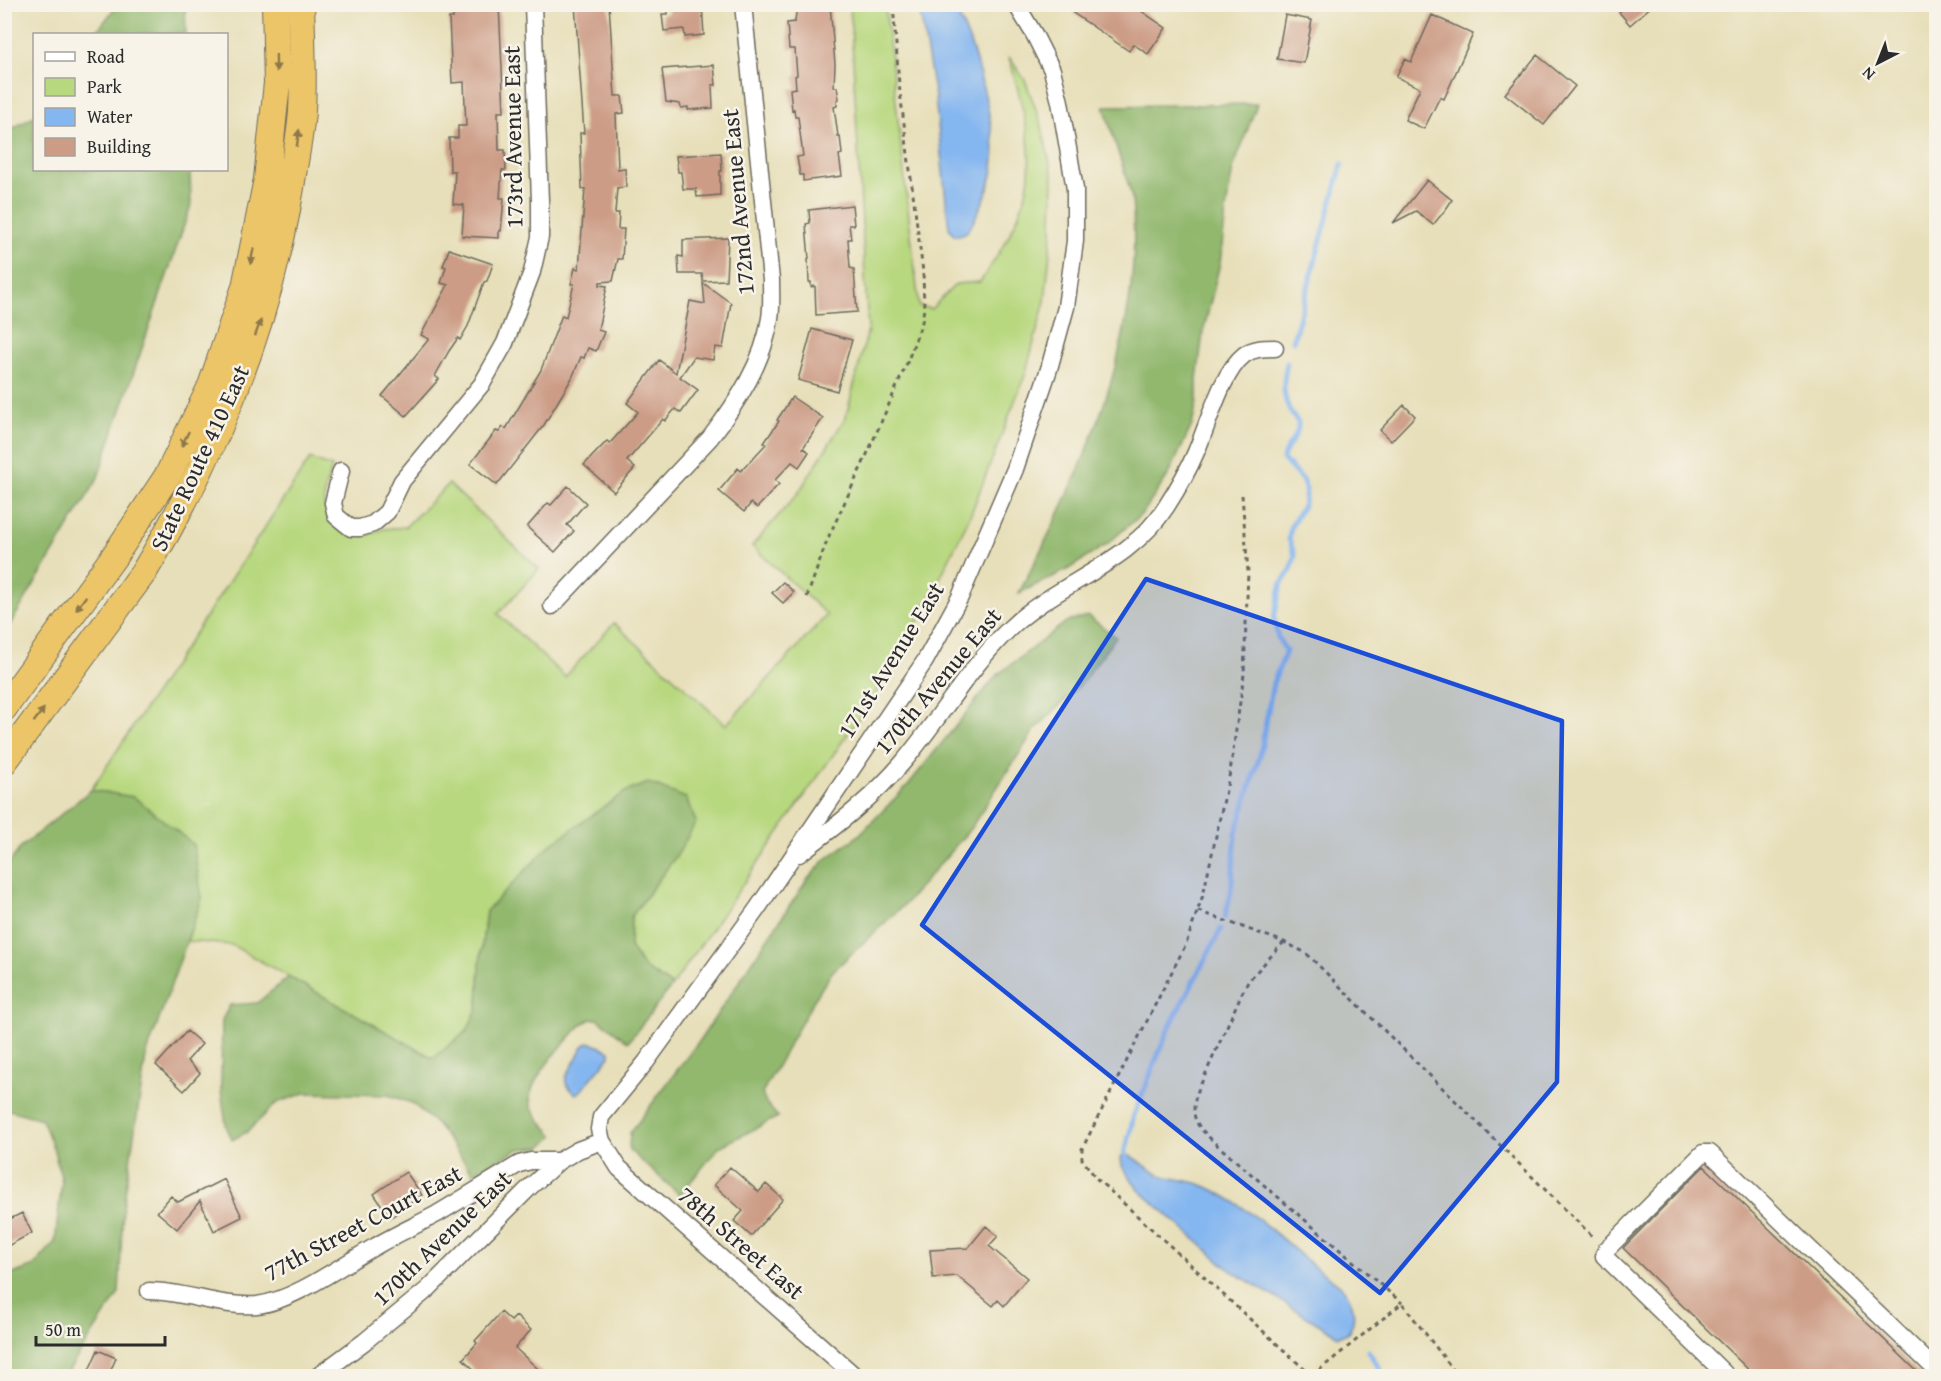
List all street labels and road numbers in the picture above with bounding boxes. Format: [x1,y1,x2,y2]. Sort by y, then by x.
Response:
street label: 173rd Avenue East [493,45,532,229]
street label: 172nd Avenue East [712,107,763,297]
street label: State Route 410 East [141,358,258,557]
street label: 171st Avenue East [828,574,953,745]
street label: 170th Avenue East [866,599,1010,762]
street label: 77th Street Court East [258,1155,468,1290]
street label: 170th Avenue East [364,1161,520,1314]
street label: 78th Street East [670,1178,813,1308]

